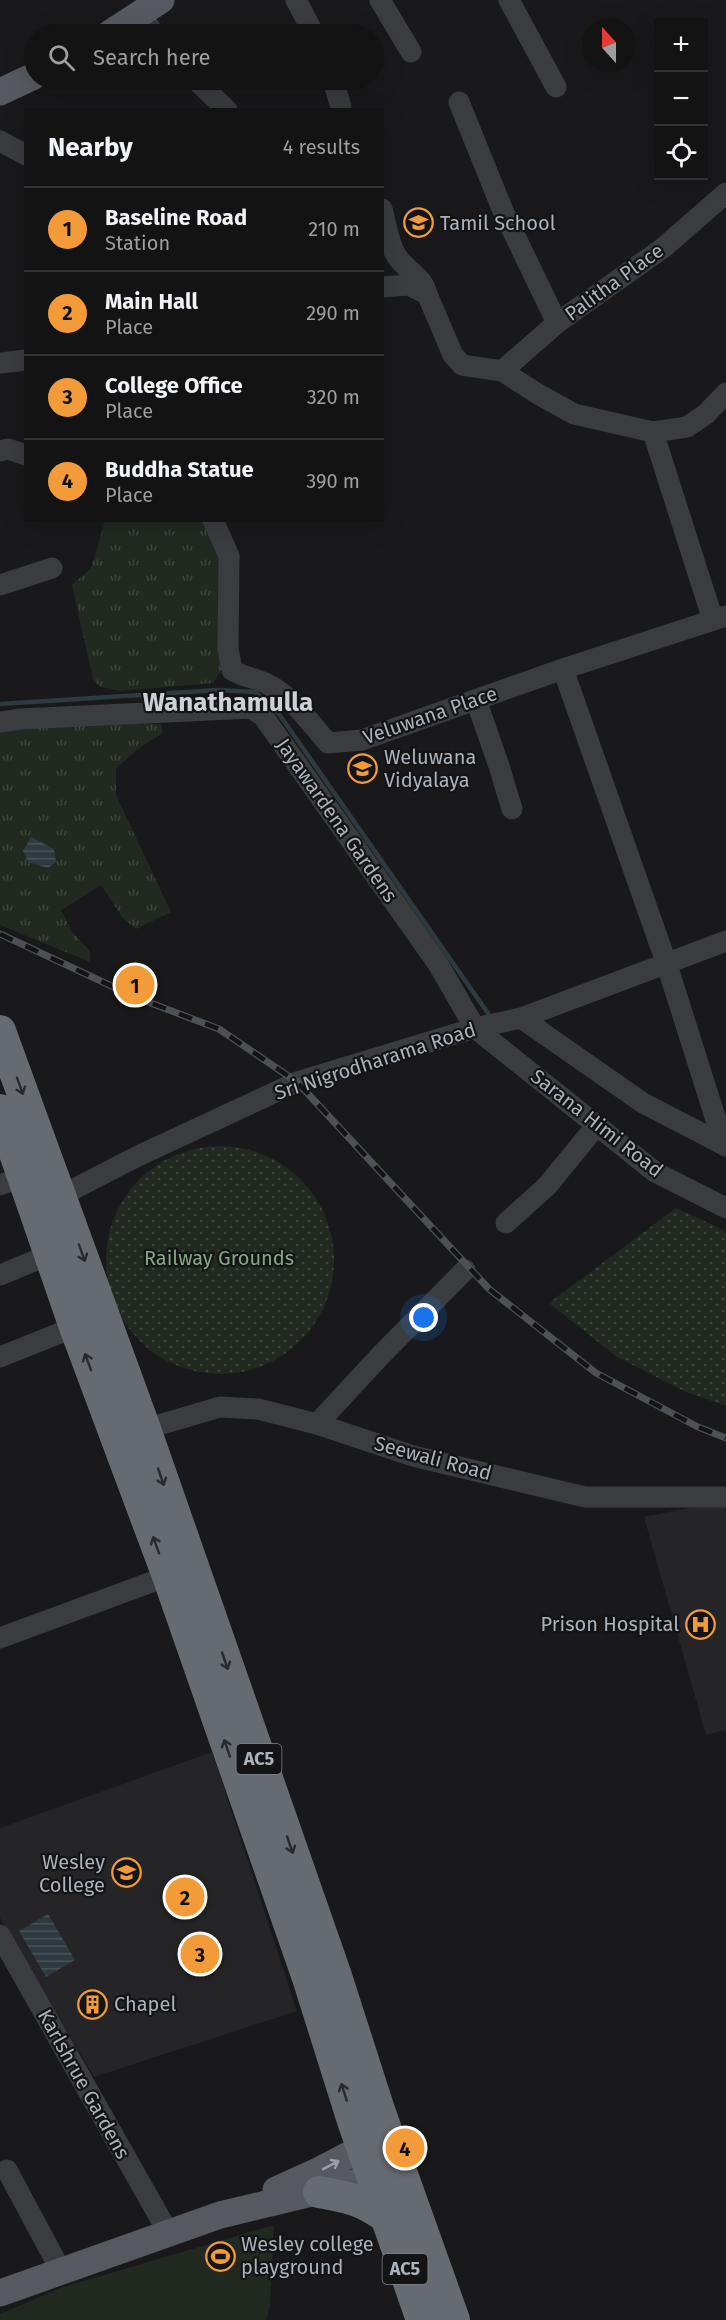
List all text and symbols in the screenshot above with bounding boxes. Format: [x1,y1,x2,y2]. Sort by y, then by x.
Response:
north arrow [582,18,636,72]
map controls [654,18,708,180]
button: + [654,18,708,72]
search box [24,24,384,90]
icon: search [45,41,78,74]
text: Search here [93,44,211,71]
button: − [654,72,708,126]
button: locate [654,126,708,180]
text: Nearby [48,132,133,163]
text: 4 results [283,135,360,159]
text: Baseline Road [105,204,247,231]
school or university icon: Tamil School [403,207,435,239]
place label: Tamil School [440,211,556,235]
text: 1 [63,217,72,241]
text: 210 m [308,217,360,241]
text: Station [105,231,170,255]
street label: Palitha Place [560,238,668,326]
text: Main Hall [105,288,198,315]
text: 2 [62,301,73,325]
text: 290 m [306,301,360,325]
text: Place [105,315,153,339]
text: College Office [105,372,243,399]
text: 3 [62,385,73,409]
text: 320 m [307,385,360,409]
text: Place [105,399,153,423]
text: Buddha Statue [105,456,254,483]
text: 4 [62,469,73,493]
text: 390 m [306,469,360,493]
text: Place [105,483,153,507]
street label: Veluwana Place [360,681,500,749]
district label: Wanathamulla [143,687,313,718]
street label: Jayawardena Gardens [271,733,403,907]
place label: Weluwana Vidyalaya [384,745,476,792]
school or university icon: Weluwana Vidyalaya [347,753,379,785]
pin: 1 [116,962,154,1008]
street label: Sri Nigrodharama Road [271,1017,479,1105]
street label: Sarana Himi Road [526,1064,668,1182]
one-way arrow [16,1076,27,1095]
one-way arrow [77,1243,88,1262]
park label: Railway Grounds [144,1246,294,1270]
your location [409,1303,438,1332]
one-way arrow [82,1353,93,1372]
street label: Seewali Road [372,1431,494,1485]
one-way arrow [157,1467,168,1485]
one-way arrow [150,1536,161,1554]
hospital icon: Prison Hospital [684,1608,716,1640]
place label: Prison Hospital [541,1612,679,1636]
one-way arrow [221,1651,232,1670]
one-way arrow [221,1739,232,1758]
road number: AC5 [236,1744,282,1774]
one-way arrow [285,1835,296,1854]
place label: Wesley College [39,1850,105,1897]
school or university icon: Wesley College [110,1857,142,1889]
pin: 2 [166,1874,204,1920]
pin: 3 [180,1932,220,1976]
building icon: Chapel [77,1988,109,2020]
place label: Chapel [114,1992,176,2016]
street label: Karlshrue Gardens [33,2005,135,2163]
one-way arrow [338,2083,349,2102]
pin: 4 [386,2126,424,2170]
one-way arrow [321,2159,339,2170]
place label: Wesley college playground [241,2232,374,2279]
sports icon: Wesley college playground [204,2240,236,2272]
road number: AC5 [382,2254,428,2284]

